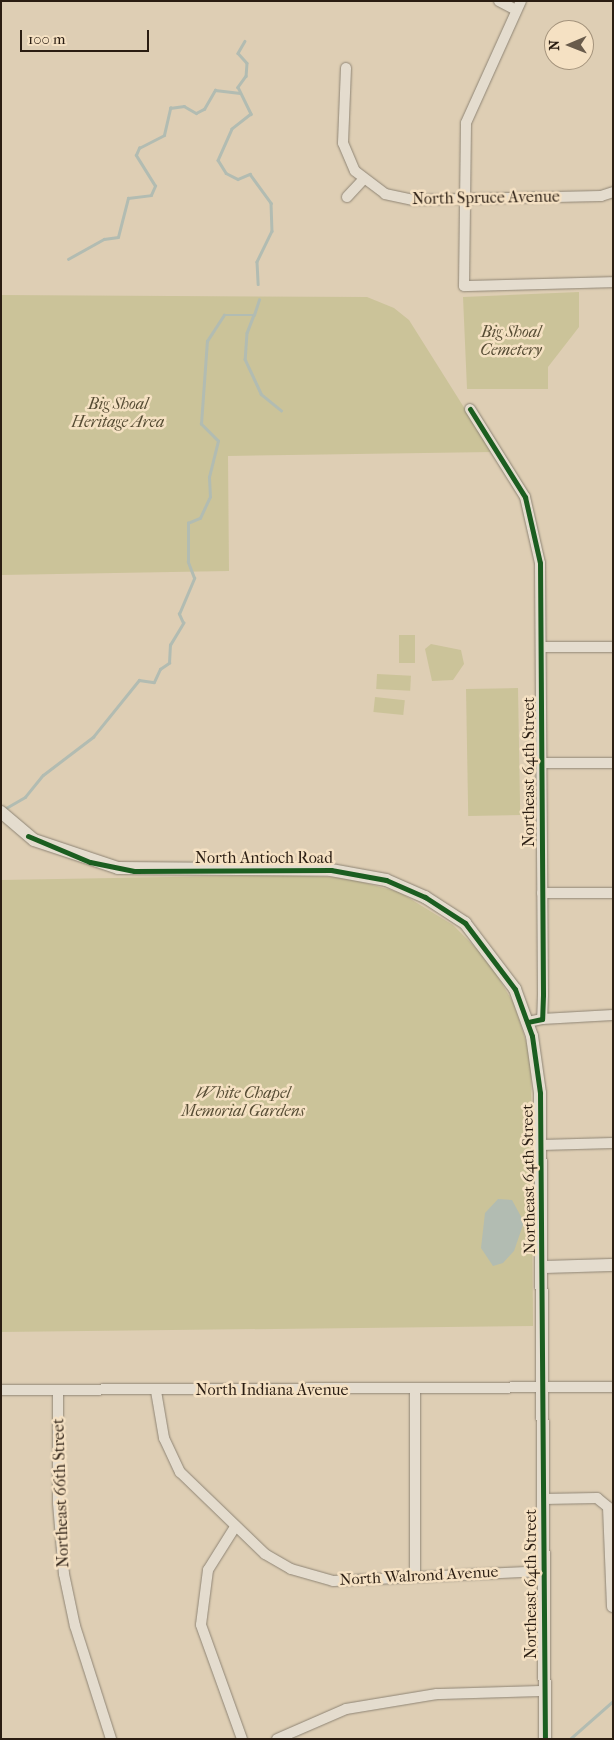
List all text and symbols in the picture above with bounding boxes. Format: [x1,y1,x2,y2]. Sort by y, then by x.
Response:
scale bar [22,20,151,52]
north arrow [544,20,594,70]
text: 100 m [28,30,66,48]
text: N [546,40,563,51]
street label: North Spruce Avenue [412,187,560,209]
park label: Big Shoal Cemetery [480,322,542,360]
park label: Big Shoal Heritage Area [72,394,164,432]
street label: Northeast 64th Street [519,697,539,847]
street label: North Antioch Road [195,848,333,868]
park label: White Chapel Memorial Gardens [181,1083,305,1121]
street label: Northeast 64th Street [518,1104,540,1254]
street label: North Indiana Avenue [196,1380,348,1400]
street label: Northeast 66th Street [49,1418,73,1568]
street label: Northeast 64th Street [521,1509,541,1659]
street label: North Walrond Avenue [339,1562,499,1590]

